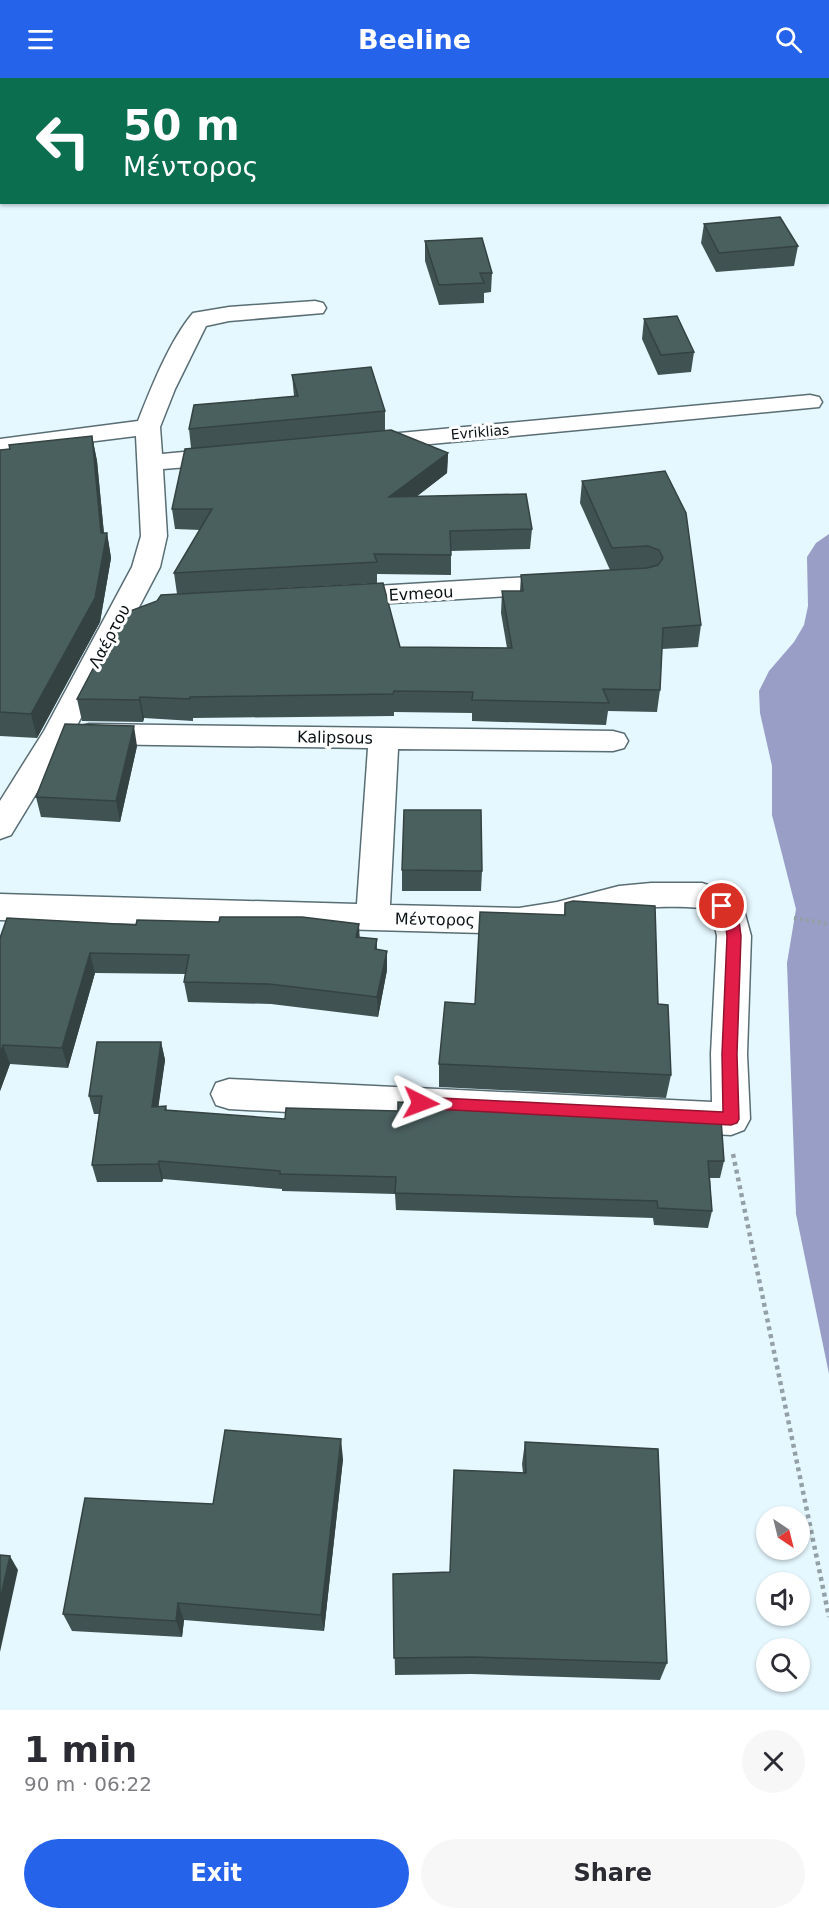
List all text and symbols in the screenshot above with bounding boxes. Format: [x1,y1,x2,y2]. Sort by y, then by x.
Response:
icon: menu [24,23,57,56]
icon: search [772,23,805,56]
text: Beeline [358,24,471,55]
text: 50 m [123,101,240,150]
icon: left [24,102,102,180]
text: Μέντορος [123,151,258,182]
street label: Evriklias [450,421,510,443]
street label: Evmeou [388,582,454,605]
street label: Λαέρτου [85,601,134,671]
street label: Kalipsous [297,727,373,748]
pin [696,880,747,931]
icon: arrive [705,889,738,922]
street label: Μέντορος [395,909,475,930]
position arrow [389,1071,453,1135]
north arrow [756,1506,810,1560]
map controls [756,1506,810,1692]
button: sound [756,1572,810,1626]
button: search [756,1638,810,1692]
text: 1 min [24,1729,137,1770]
button: close [742,1730,805,1793]
text: 90 m · 06:22 [24,1772,152,1796]
button: Exit [24,1839,409,1908]
button: Share [421,1839,805,1908]

